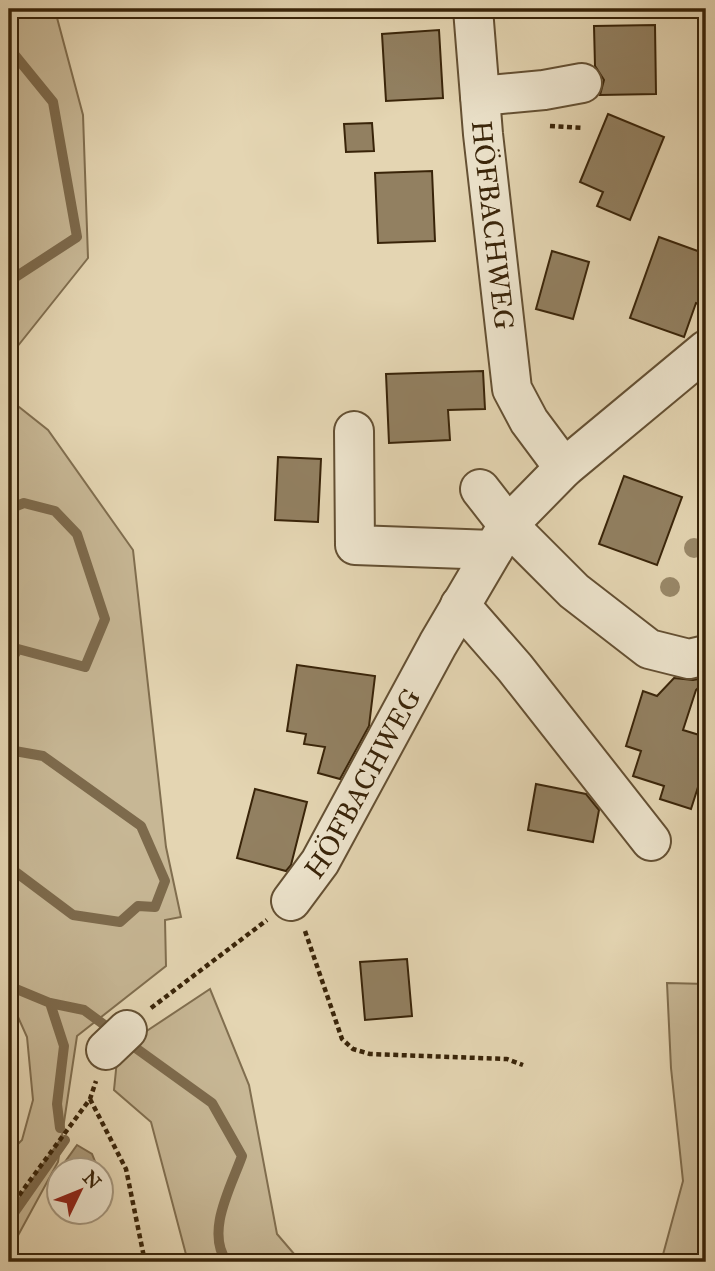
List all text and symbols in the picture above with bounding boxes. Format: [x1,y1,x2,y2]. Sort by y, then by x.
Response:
street label: HÖFBACHWEG [464,119,522,332]
street label: HÖFBACHWEG [297,683,428,885]
north arrow [46,1156,116,1226]
text: N [78,1166,106,1193]

